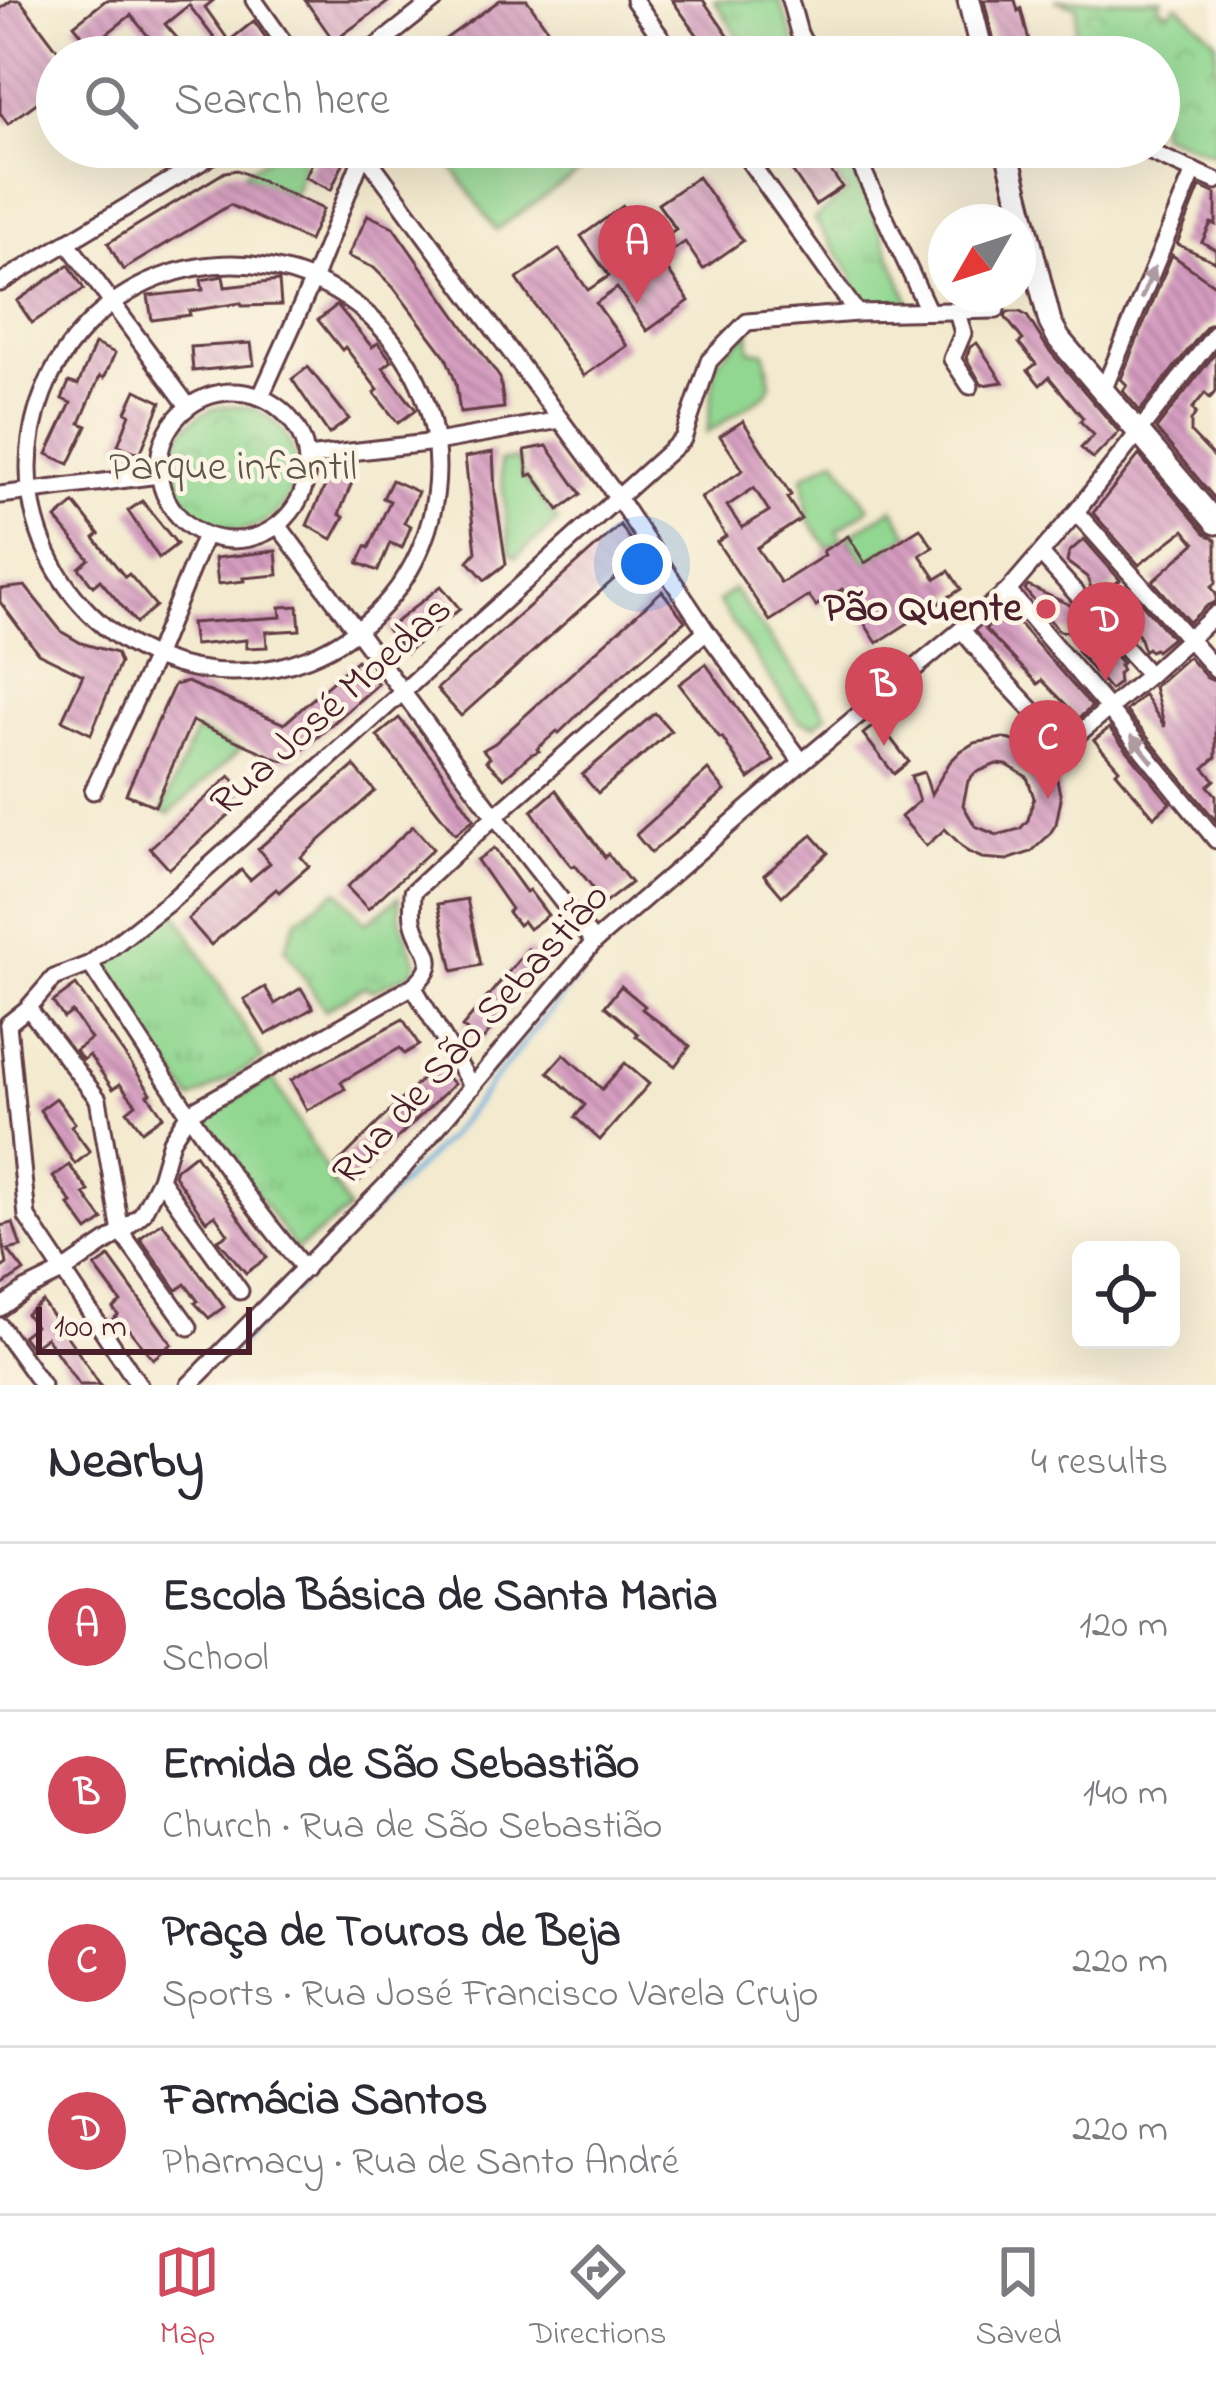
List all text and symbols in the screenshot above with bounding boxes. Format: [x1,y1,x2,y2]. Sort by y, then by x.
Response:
search box [36,36,1180,168]
icon: search [78,69,144,135]
text: Search here [174,69,390,135]
north arrow [928,204,1036,312]
pin: A [598,205,676,304]
one-way arrow [1139,264,1158,300]
park label: Parque infantil [109,438,357,499]
your location [612,534,672,594]
place label: Pão Quente [823,579,1023,640]
street label: Rua José Moedas [197,582,467,832]
pin: D [1067,582,1145,681]
marker: Pão Quente [1033,596,1059,622]
pin: B [845,647,923,746]
pin: C [1009,700,1087,799]
one-way arrow [1130,734,1155,765]
street label: Rua de São Sebastião [319,869,625,1201]
map controls [1072,1241,1180,1349]
button: locate [1072,1241,1180,1349]
scale bar [36,1301,252,1354]
text: 100 m [54,1304,127,1352]
text: Nearby [48,1426,204,1501]
text: 4 results [1031,1435,1168,1492]
text: Escola Básica de Santa Maria [162,1565,718,1631]
text: A [75,1598,99,1655]
text: 120 m [1079,1598,1168,1655]
text: School [162,1631,269,1688]
text: Ermida de São Sebastião [162,1733,640,1799]
text: B [74,1766,100,1823]
text: 140 m [1083,1766,1168,1823]
text: Church · Rua de São Sebastião [162,1799,663,1856]
text: Praça de Touros de Beja [162,1901,621,1967]
text: C [76,1934,98,1991]
text: 220 m [1072,1934,1168,1991]
text: Sports · Rua José Francisco Varela Crujo [162,1967,819,2024]
text: Farmácia Santos [162,2069,488,2135]
text: D [73,2102,101,2159]
text: 220 m [1072,2102,1168,2159]
text: Pharmacy · Rua de Santo André [162,2135,679,2192]
tab: Map [154,2239,220,2359]
tab: Directions [529,2239,667,2359]
tab: Saved [975,2239,1062,2359]

